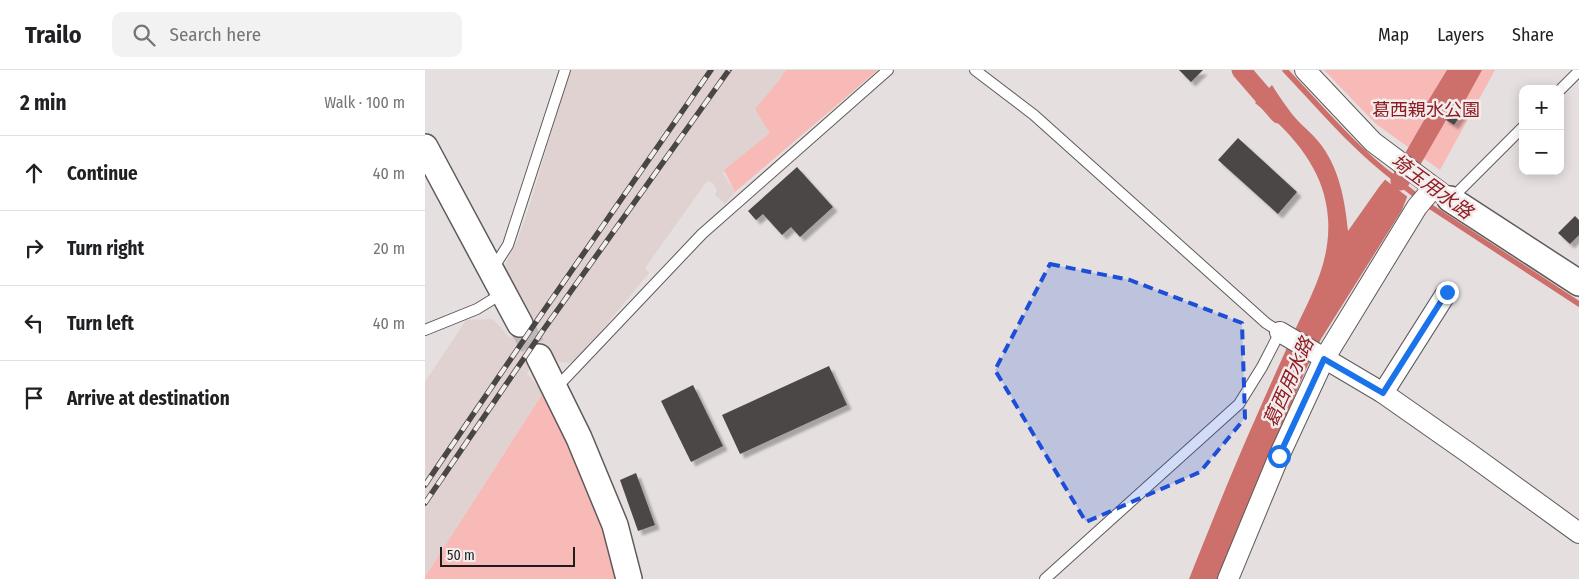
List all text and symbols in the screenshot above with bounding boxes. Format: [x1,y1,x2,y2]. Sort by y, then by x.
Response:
search box [112,12,462,57]
text: Trailo [25,21,82,49]
icon: search [130,21,158,49]
text: Search here [170,23,261,46]
text: Map [1378,24,1409,46]
text: Layers [1437,24,1484,46]
text: Share [1512,24,1554,46]
map controls [1519,85,1564,175]
button: + [1519,85,1564,130]
text: 2 min [20,90,67,116]
text: Walk · 100 m [324,93,405,112]
park label: 葛西親水公園 [1372,99,1480,121]
button: − [1519,130,1564,175]
water label: 埼玉用水路 [1387,149,1479,225]
icon: ahead [20,159,48,187]
text: Continue [67,162,138,185]
text: 40 m [373,164,405,183]
icon: right [20,234,48,262]
text: Turn right [67,237,144,260]
text: 20 m [374,239,405,258]
route end [1436,281,1459,304]
icon: left [20,309,48,337]
text: Turn left [67,312,134,335]
text: 40 m [373,314,405,333]
water label: 葛西用水路 [1259,332,1319,430]
icon: arrive [20,384,48,412]
text: Arrive at destination [67,387,230,410]
route start [1268,445,1291,468]
scale bar [440,544,575,567]
text: 50 m [447,547,475,564]

